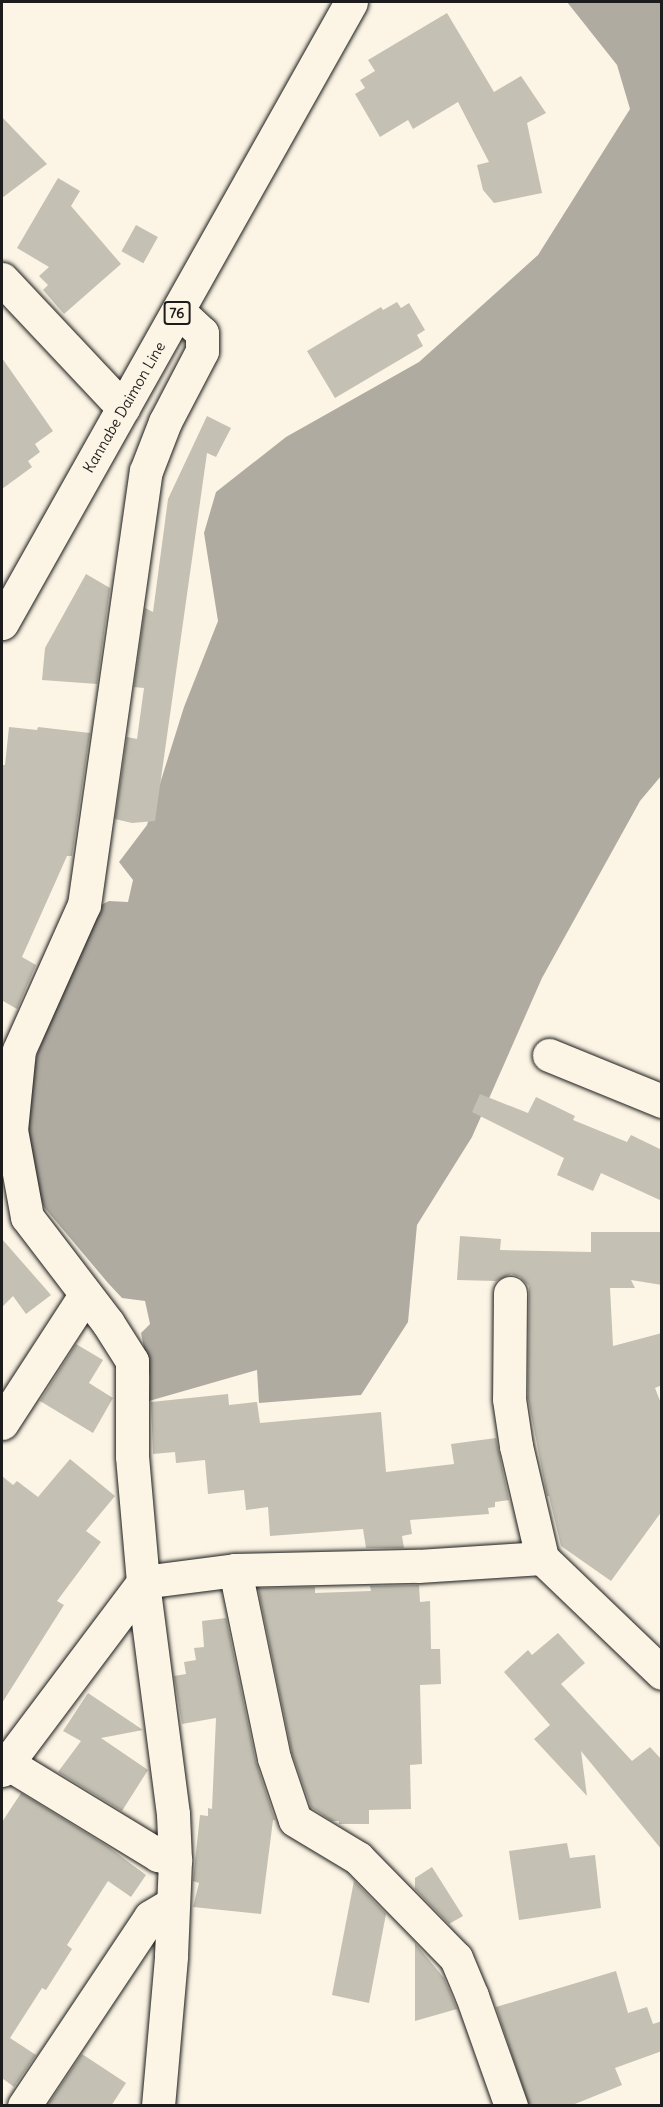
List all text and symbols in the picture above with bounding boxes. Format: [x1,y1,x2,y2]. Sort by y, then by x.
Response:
road number: 76 [164,302,190,324]
street label: Kannabe Daimon Line [79,338,169,476]

